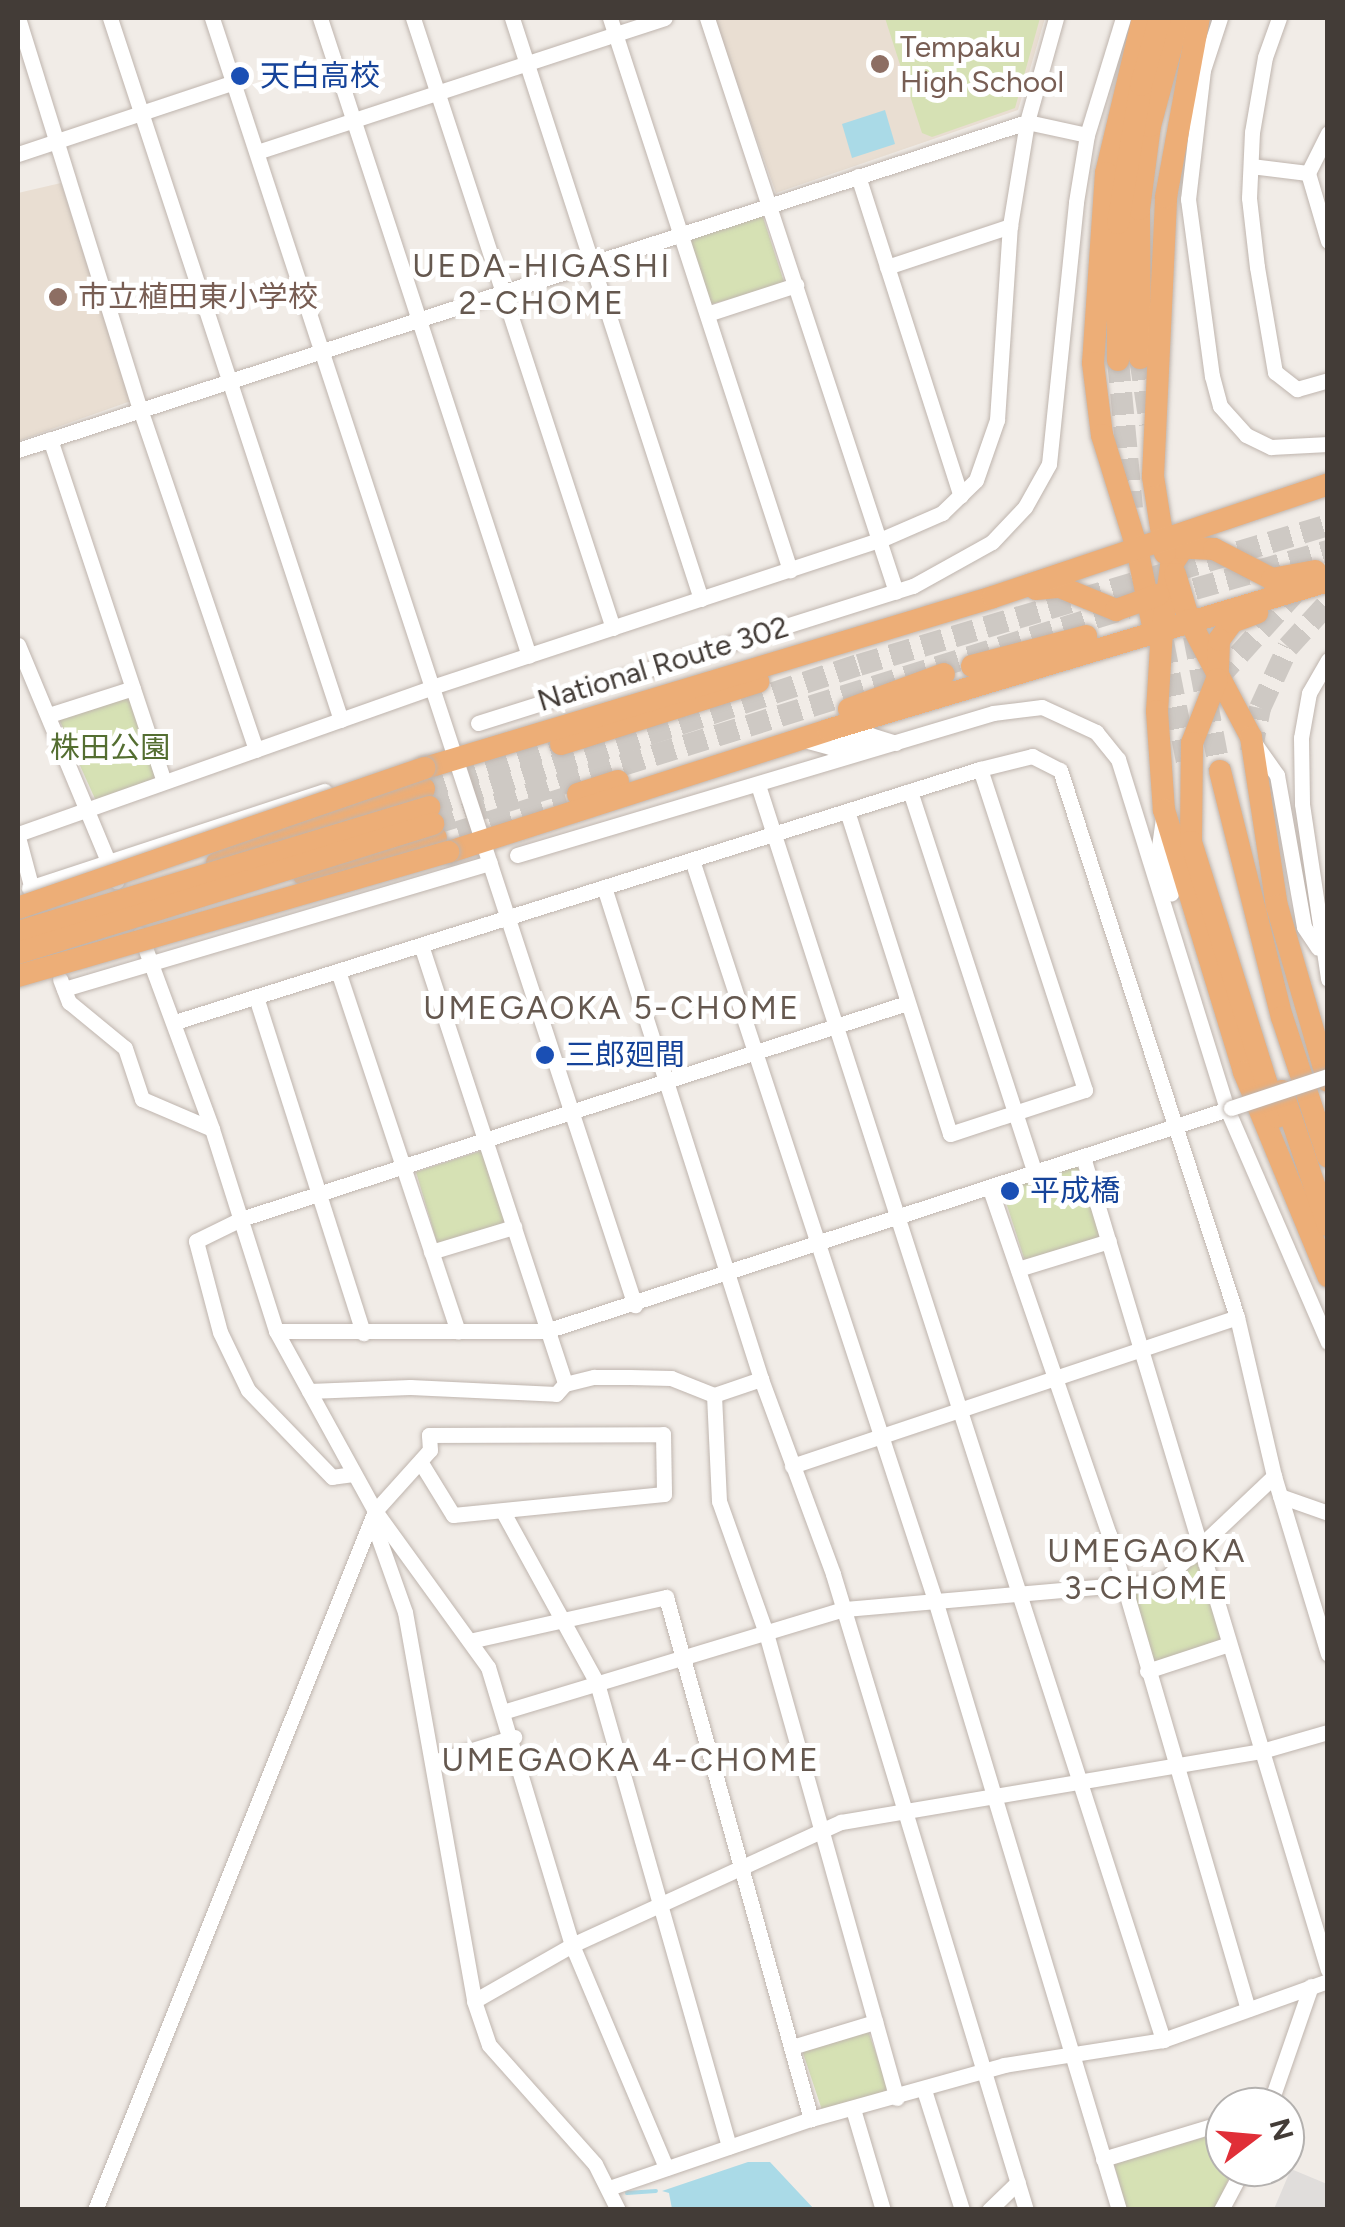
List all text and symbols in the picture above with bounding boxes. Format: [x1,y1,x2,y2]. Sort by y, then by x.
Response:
place label: Tempaku High School [900,29,1064,100]
marker: Tempaku High School [869,53,891,75]
place label: 天白高校 [260,58,380,94]
marker: 天白高校 [229,65,251,87]
district label: UEDA-HIGASHI 2-CHOME [412,248,672,323]
place label: 市立植田東小学校 [78,279,318,315]
marker: 市立植田東小学校 [47,286,69,308]
street label: National Route 302 [533,609,793,719]
park label: 株田公園 [50,730,170,766]
district label: UMEGAOKA 5-CHOME [423,989,801,1027]
place label: 三郎廻間 [565,1037,685,1073]
marker: 三郎廻間 [534,1044,556,1066]
place label: 平成橋 [1030,1173,1120,1209]
marker: 平成橋 [999,1180,1021,1202]
district label: UMEGAOKA 3-CHOME [1047,1533,1247,1608]
district label: UMEGAOKA 4-CHOME [442,1741,820,1779]
north arrow [1205,2087,1305,2187]
text: N [1263,2114,1301,2144]

